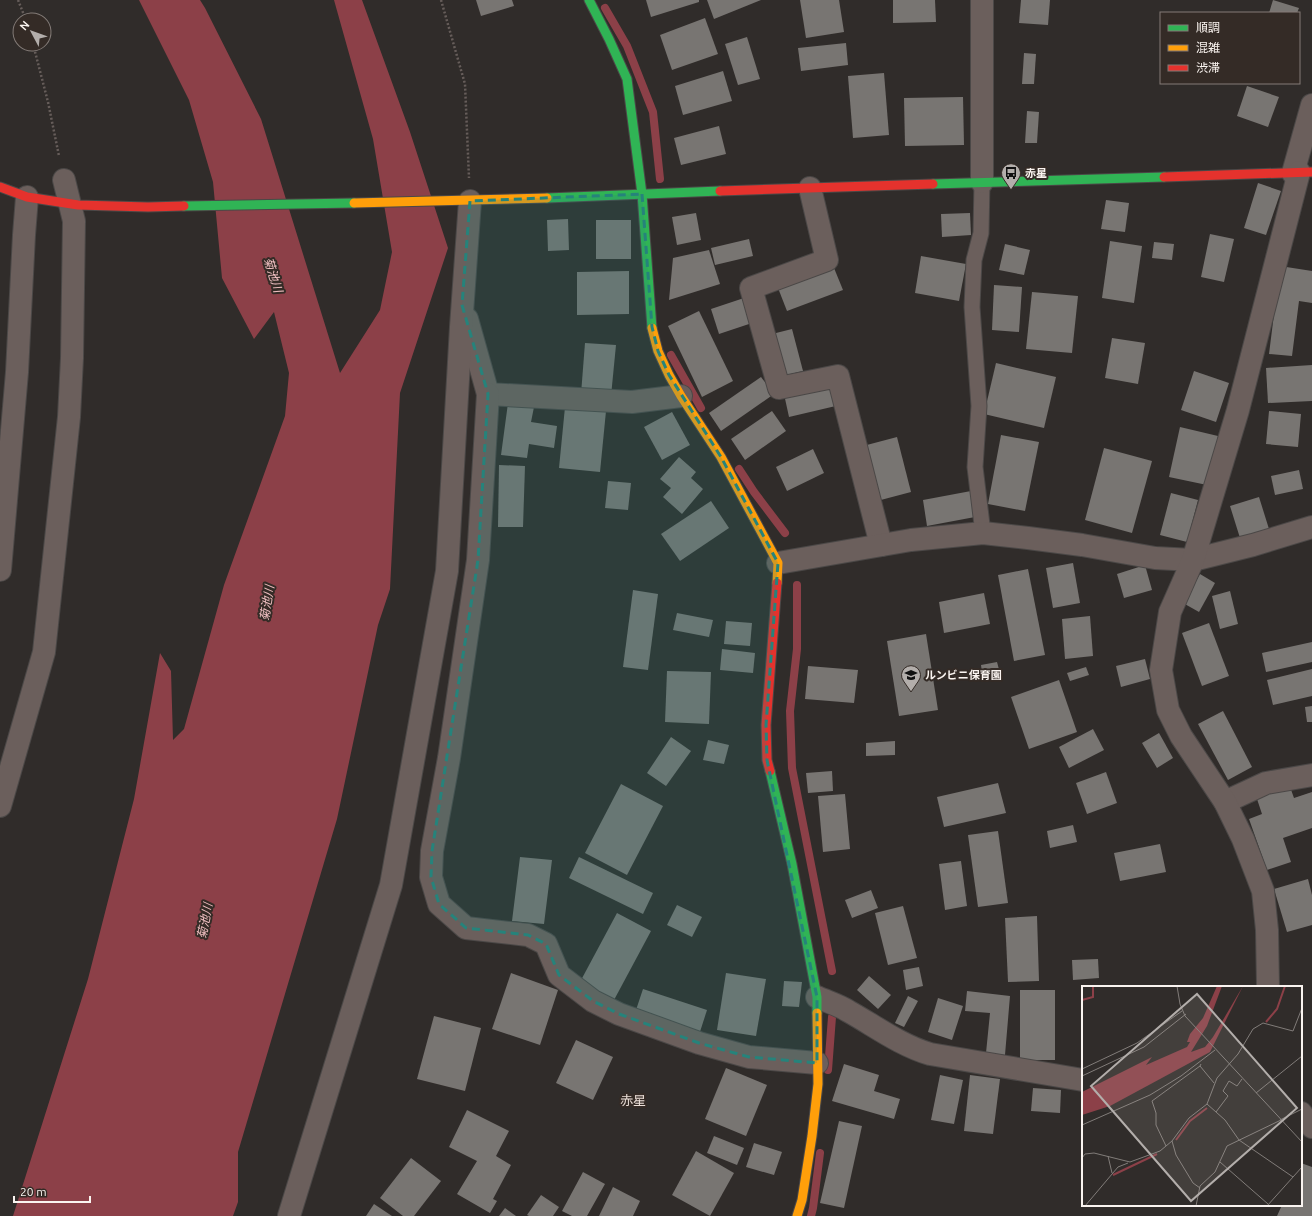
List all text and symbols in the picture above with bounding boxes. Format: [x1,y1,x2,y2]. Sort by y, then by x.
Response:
north arrow [12,12,52,52]
legend [1160,12,1300,84]
text: N [17,18,32,32]
text: 順調 [1196,21,1220,34]
text: 混雑 [1196,41,1220,54]
text: 渋滞 [1196,61,1220,74]
bus stop icon: 赤星 [1000,162,1022,190]
place label: 赤星 [1025,167,1047,179]
water label: 菊池川 [262,256,286,296]
water label: 菊池川 [257,582,276,622]
school or university icon: ルンビニ保育園 [900,664,922,692]
place label: ルンビニ保育園 [925,669,1002,681]
water label: 菊池川 [195,900,215,940]
inset map [1082,986,1302,1206]
district label: 赤星 [620,1093,646,1107]
scale bar [14,1178,90,1204]
text: 20 m [20,1185,47,1198]

